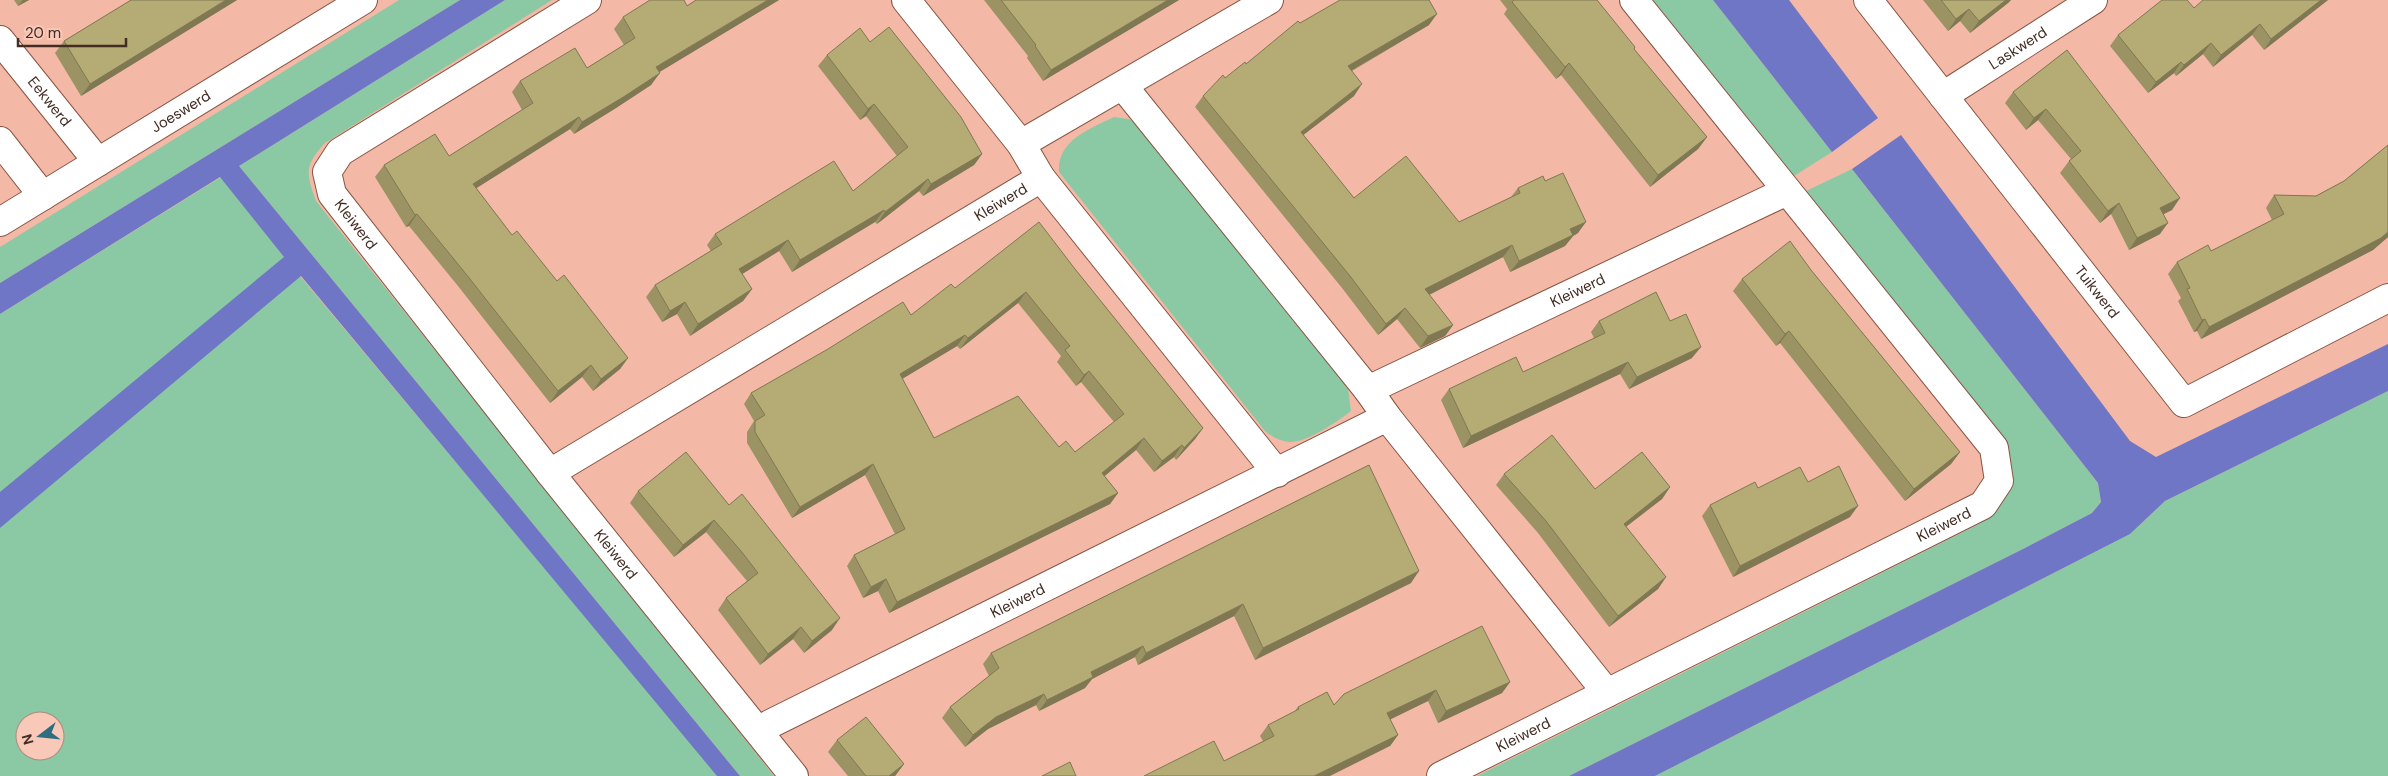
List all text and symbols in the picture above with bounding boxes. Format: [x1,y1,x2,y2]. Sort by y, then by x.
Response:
scale bar [18,15,125,47]
street label: Laskwerd [1985,22,2051,74]
text: 20 m [25,23,61,43]
street label: Eekwerd [23,72,76,131]
street label: Joeswerd [147,85,214,137]
street label: Kleiwerd [971,178,1031,226]
street label: Kleiwerd [330,195,382,254]
street label: Tuikwerd [2070,261,2124,322]
street label: Kleiwerd [1547,269,1608,312]
street label: Kleiwerd [1913,503,1974,547]
street label: Kleiwerd [589,525,642,583]
street label: Kleiwerd [987,579,1048,623]
north arrow [15,711,65,761]
street label: Kleiwerd [1493,713,1554,757]
text: N [17,732,38,747]

